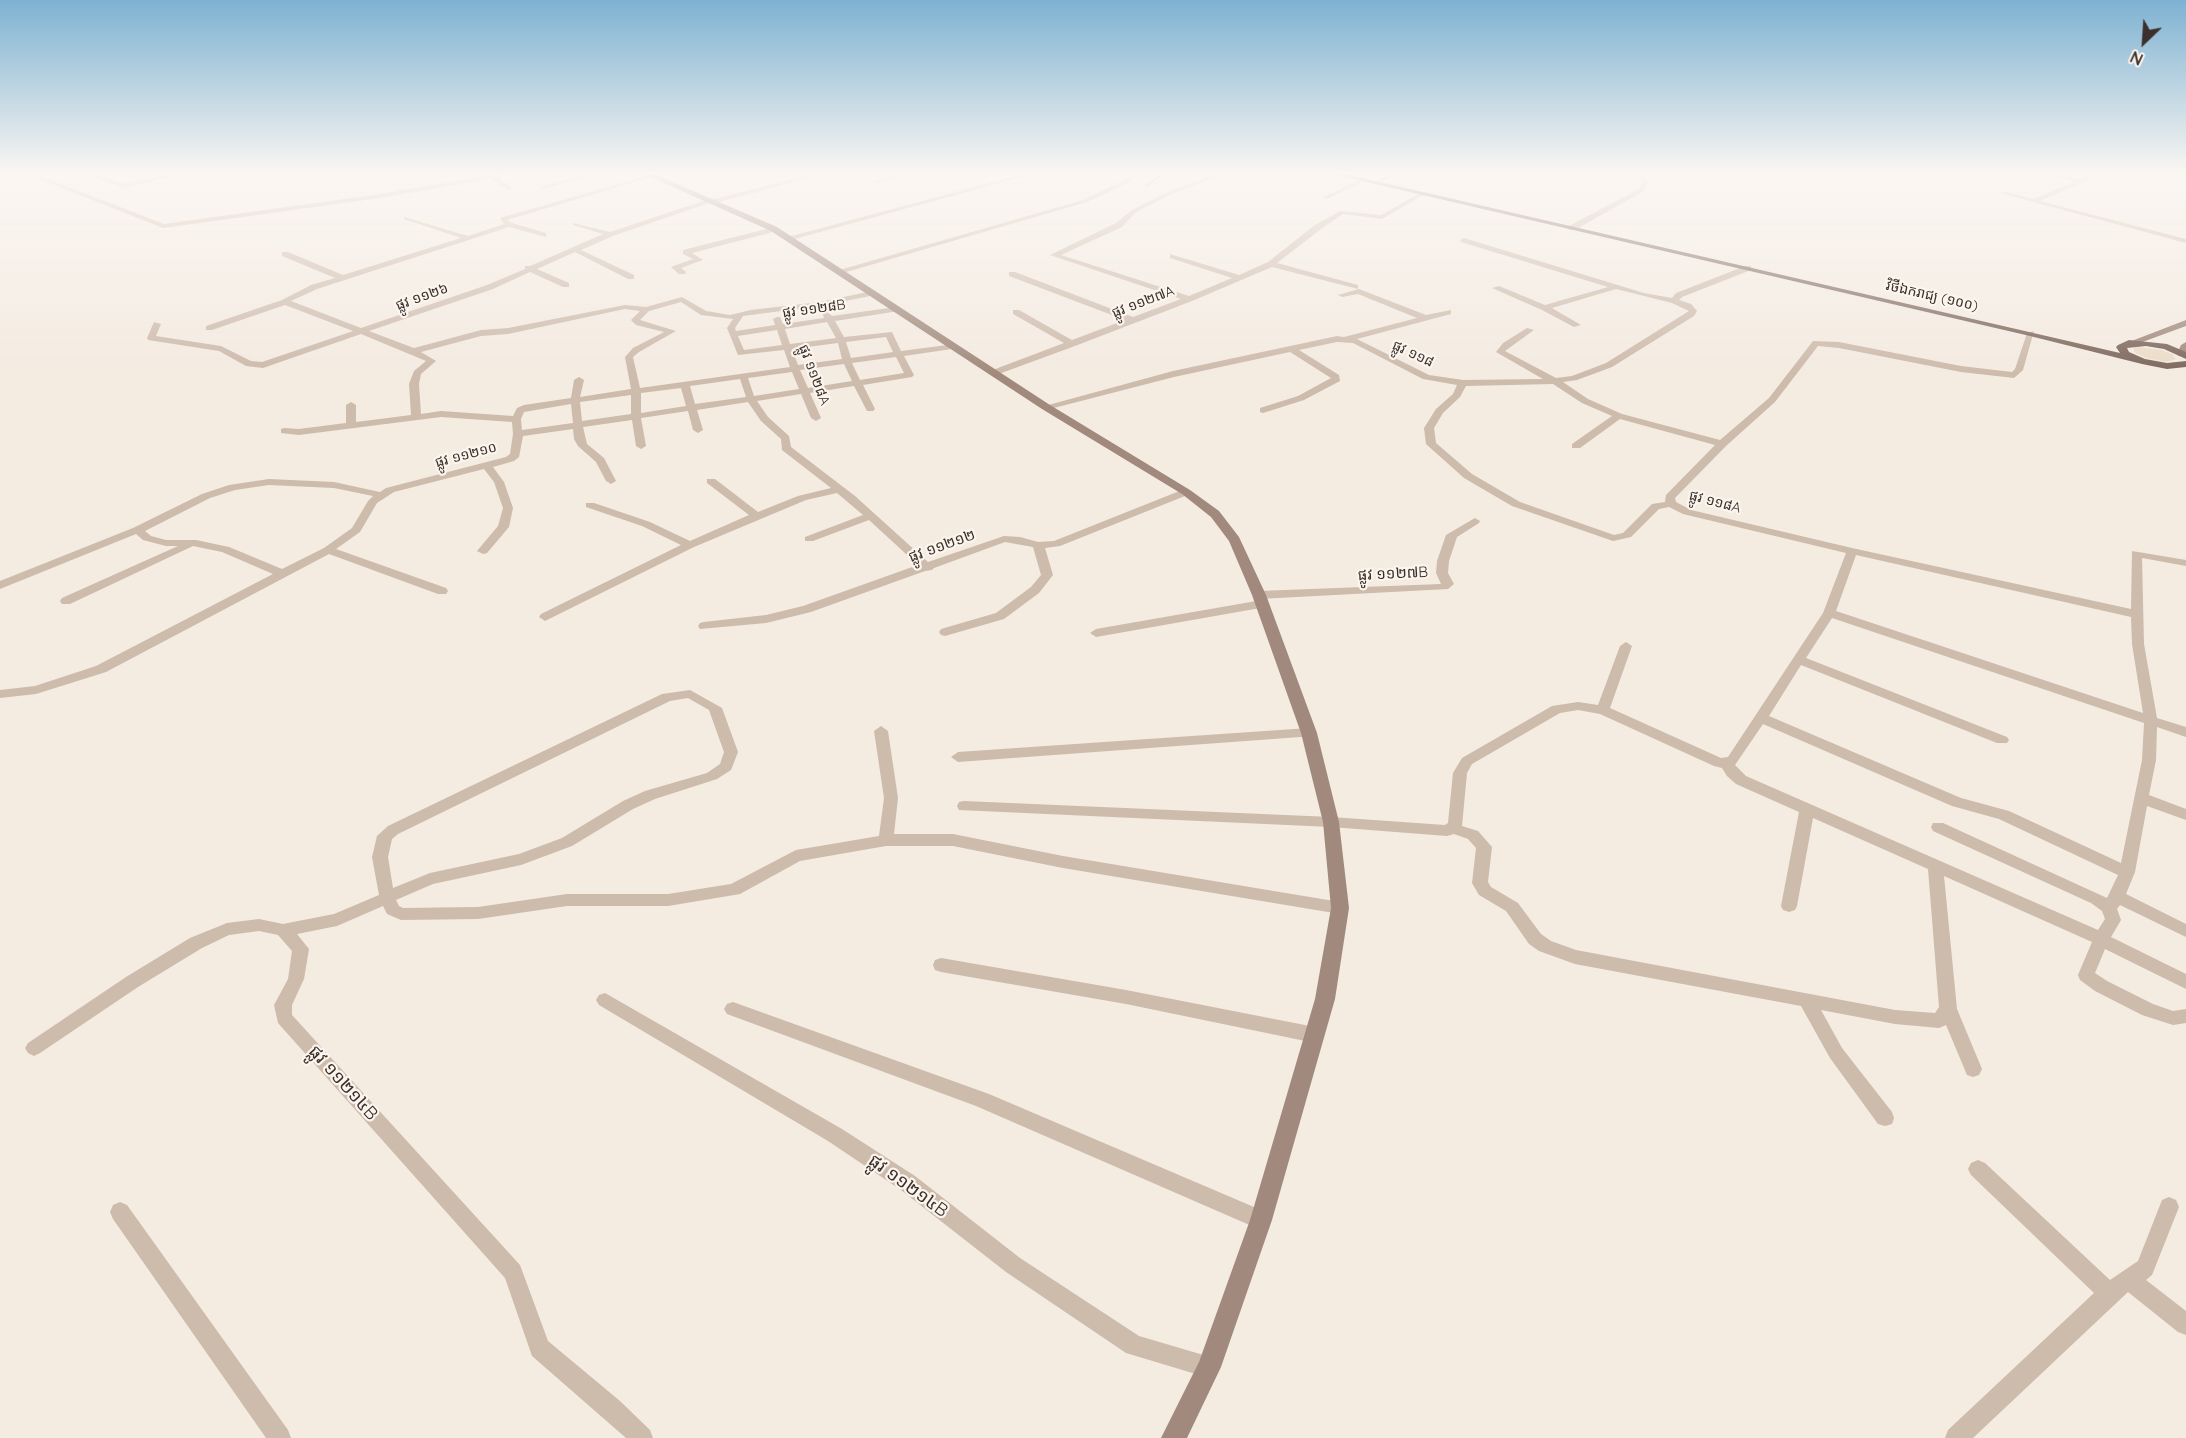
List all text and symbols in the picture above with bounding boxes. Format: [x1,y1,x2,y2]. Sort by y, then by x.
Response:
north arrow [2114,12,2174,72]
text: N [2127,47,2146,70]
street label: វិថីឯករាជ្យ (១០០) [1884,277,1980,315]
street label: ផ្លូវ ១១២៦ [394,280,450,314]
street label: ផ្លូវ ១១២៧A [1109,282,1177,322]
street label: ផ្លូវ ១១២៨B [781,296,847,322]
street label: ផ្លូវ ១១៨ [1390,337,1436,371]
street label: ផ្លូវ ១១២៨A [795,342,833,408]
street label: ផ្លូវ ១១២១០ [433,439,499,471]
street label: ផ្លូវ ១១៨A [1687,487,1743,517]
street label: ផ្លូវ ១១២១២ [906,526,978,566]
street label: ផ្លូវ ១១២៧B [1357,563,1429,585]
street label: ផ្លូវ ១១២១៤B [304,1041,382,1125]
street label: ផ្លូវ ១១២១៤B [864,1150,952,1222]

